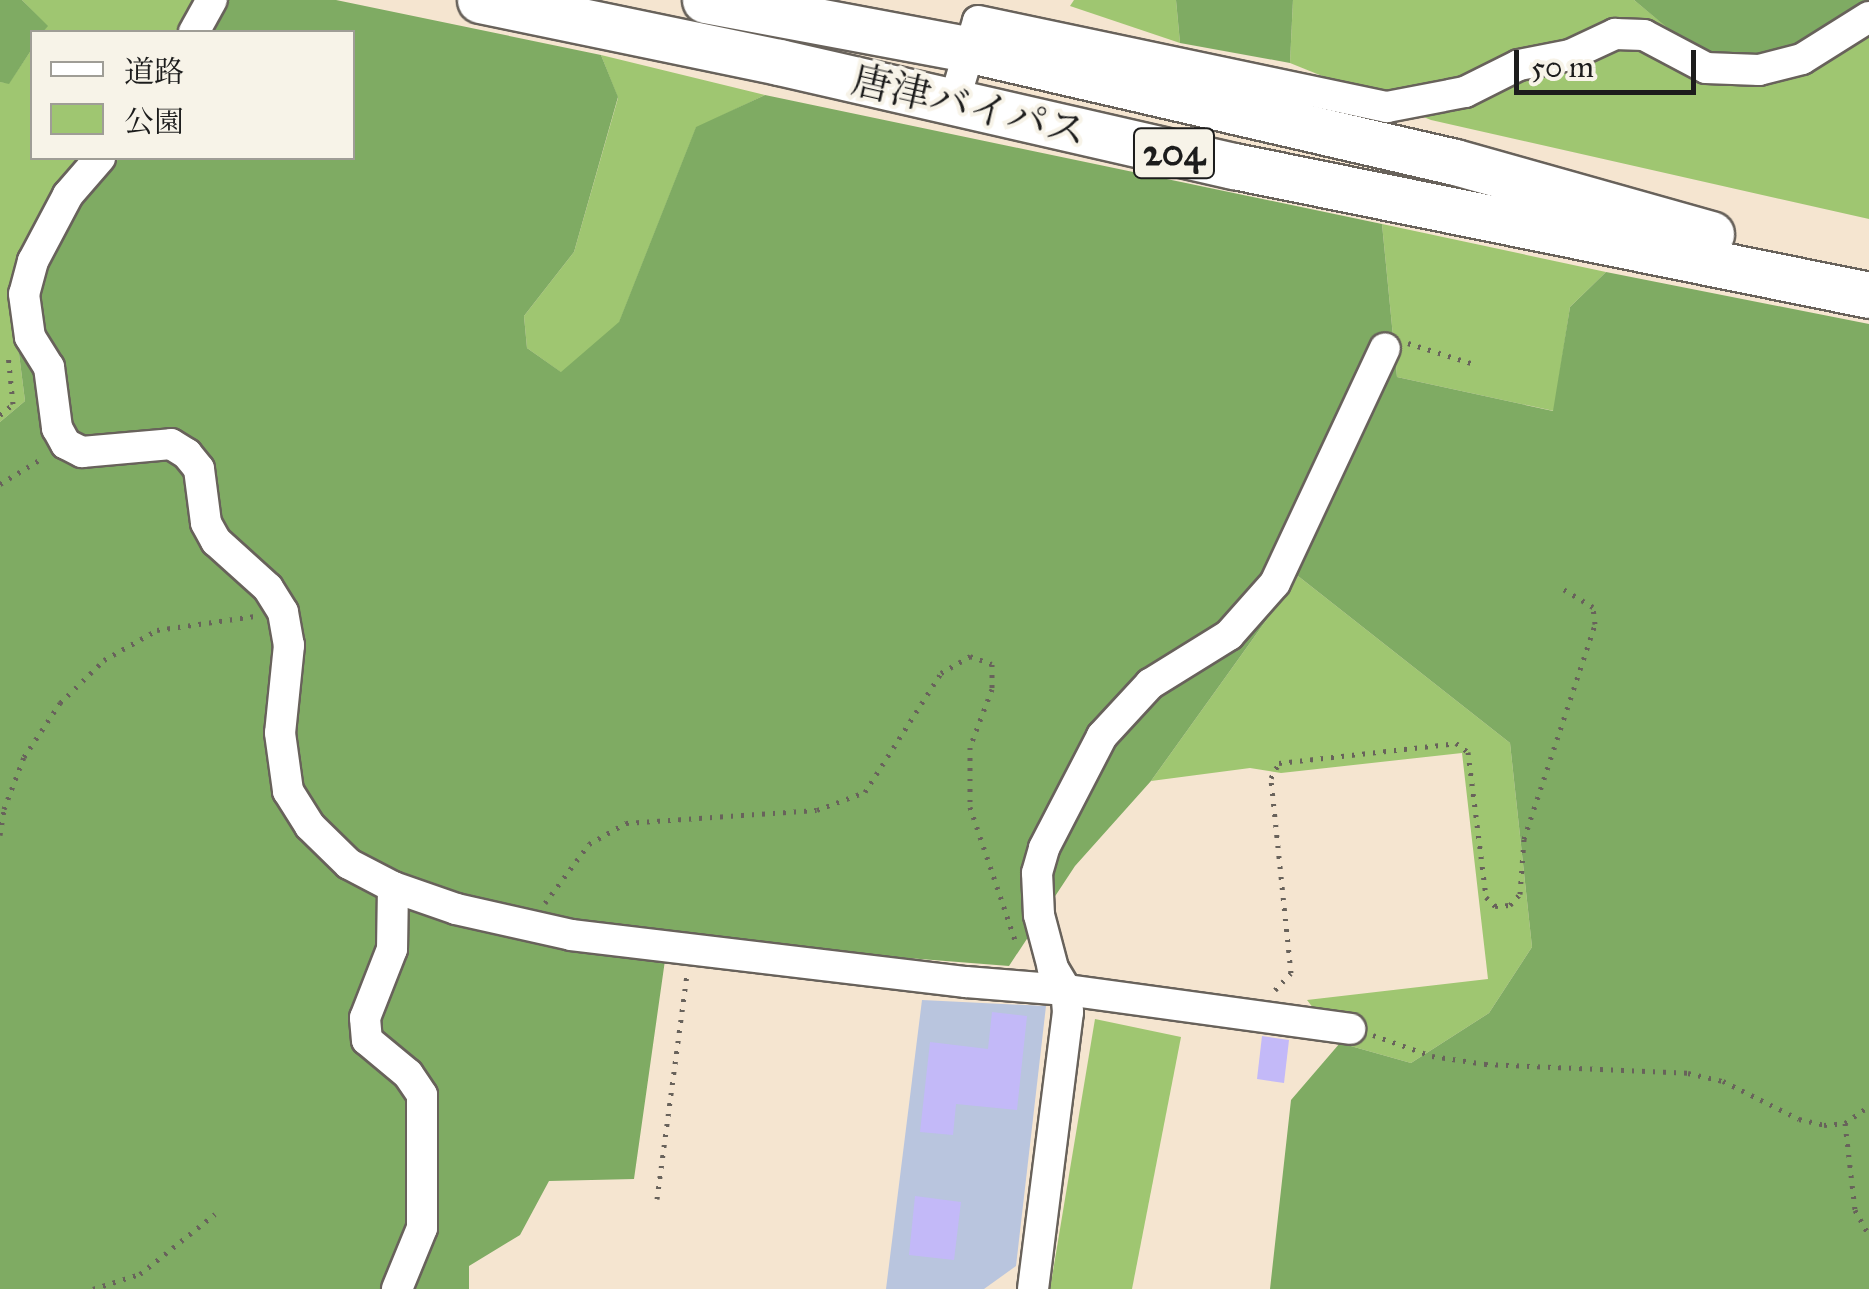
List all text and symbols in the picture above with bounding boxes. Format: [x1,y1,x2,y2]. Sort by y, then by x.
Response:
legend [30,30,355,160]
scale bar [1519,30,1702,92]
text: 50 m [1531,49,1594,85]
text: 道路 [124,54,184,90]
street label: 唐津バイパス [847,56,1091,156]
text: 公園 [124,104,184,140]
road number: 204 [1132,120,1216,186]

